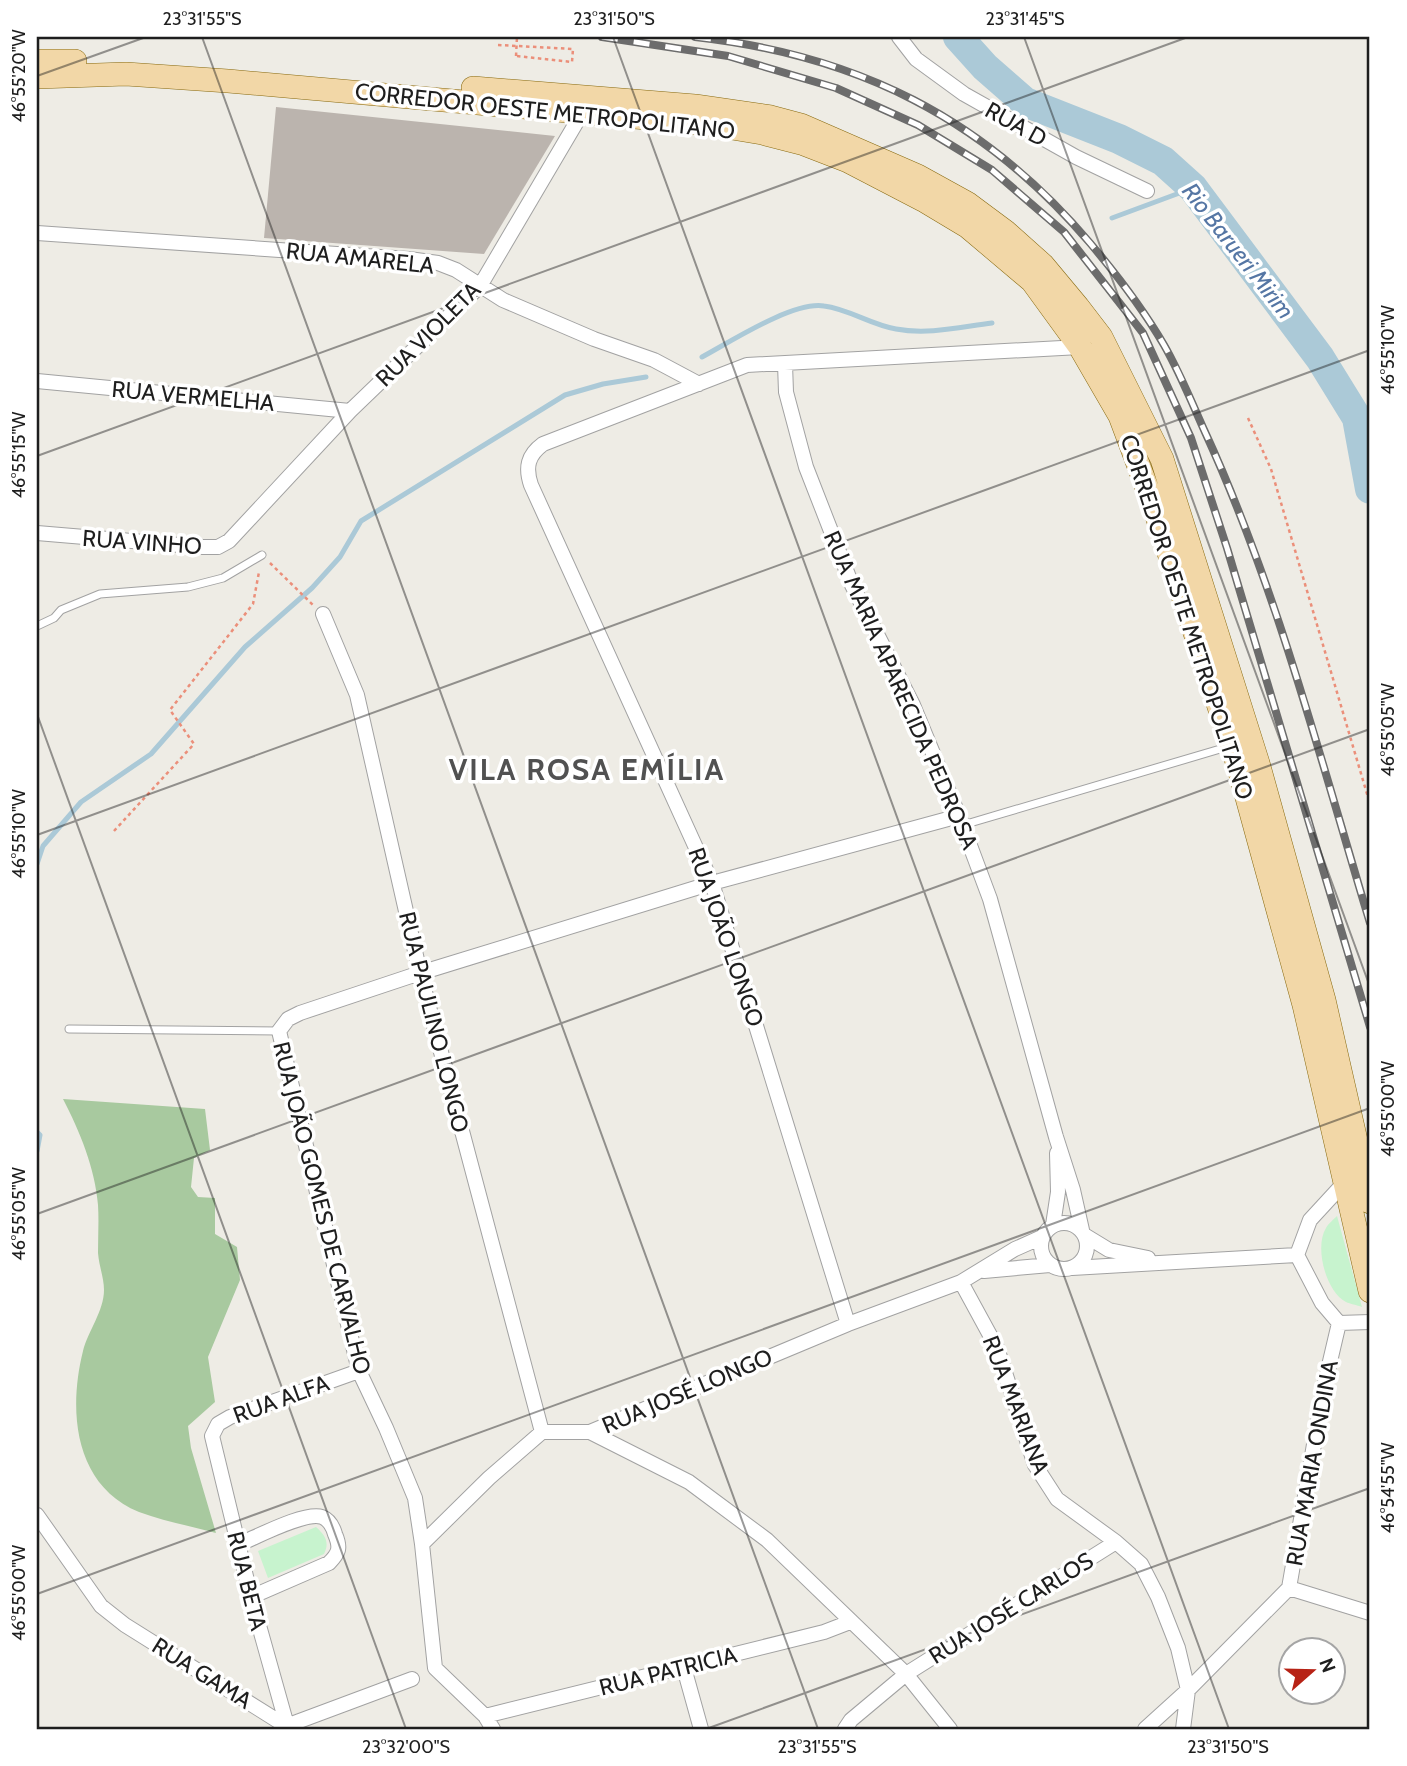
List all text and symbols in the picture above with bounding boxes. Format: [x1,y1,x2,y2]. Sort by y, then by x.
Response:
text: 23°31'55"S [163,8,241,30]
text: 23°31'50"S [573,8,655,30]
text: 23°31'45"S [985,8,1065,30]
text: 46°55'20"W [8,29,30,123]
street label: CORREDOR OESTE METROPOLITANO [354,77,736,145]
street label: RUA D [980,96,1052,152]
water label: Rio Barueri Mirim [1176,177,1300,324]
street label: RUA AMARELA [285,236,435,280]
street label: RUA VIOLETA [370,276,486,392]
text: 46°55'10"W [1377,305,1399,395]
street label: RUA VERMELHA [110,375,276,417]
text: 46°55'15"W [8,412,30,498]
street label: CORREDOR OESTE METROPOLITANO [1115,431,1259,803]
street label: RUA VINHO [81,524,203,560]
street label: RUA MARIA APARECIDA PEDROSA [818,526,984,854]
text: 46°55'05"W [1377,683,1399,777]
district label: VILA ROSA EMÍLIA [449,751,725,788]
text: 46°55'10"W [8,789,30,879]
street label: RUA JOÃO LONGO [682,844,770,1030]
street label: RUA PAULINO LONGO [393,909,475,1135]
street label: RUA JOÃO GOMES DE CARVALHO [267,1039,377,1377]
text: 46°55'00"W [1377,1061,1399,1157]
text: 46°55'05"W [8,1167,30,1261]
street label: RUA MARIANA [977,1332,1055,1478]
street label: RUA JOSÉ LONGO [597,1342,776,1440]
street label: RUA MARIA ONDINA [1280,1358,1344,1568]
street label: RUA ALFA [229,1369,333,1429]
text: 46°54'55"W [1377,1443,1399,1534]
street label: RUA BETA [221,1529,273,1633]
text: 46°55'00"W [8,1545,30,1641]
street label: RUA JOSÉ CARLOS [923,1545,1098,1670]
street label: RUA GAMA [147,1631,257,1715]
north arrow [1278,1636,1348,1706]
street label: RUA PATRICIA [596,1640,740,1702]
text: N [1314,1655,1341,1676]
text: 23°32'00"S [362,1736,450,1758]
text: 23°31'55"S [778,1736,856,1758]
text: 23°31'50"S [1187,1736,1269,1758]

